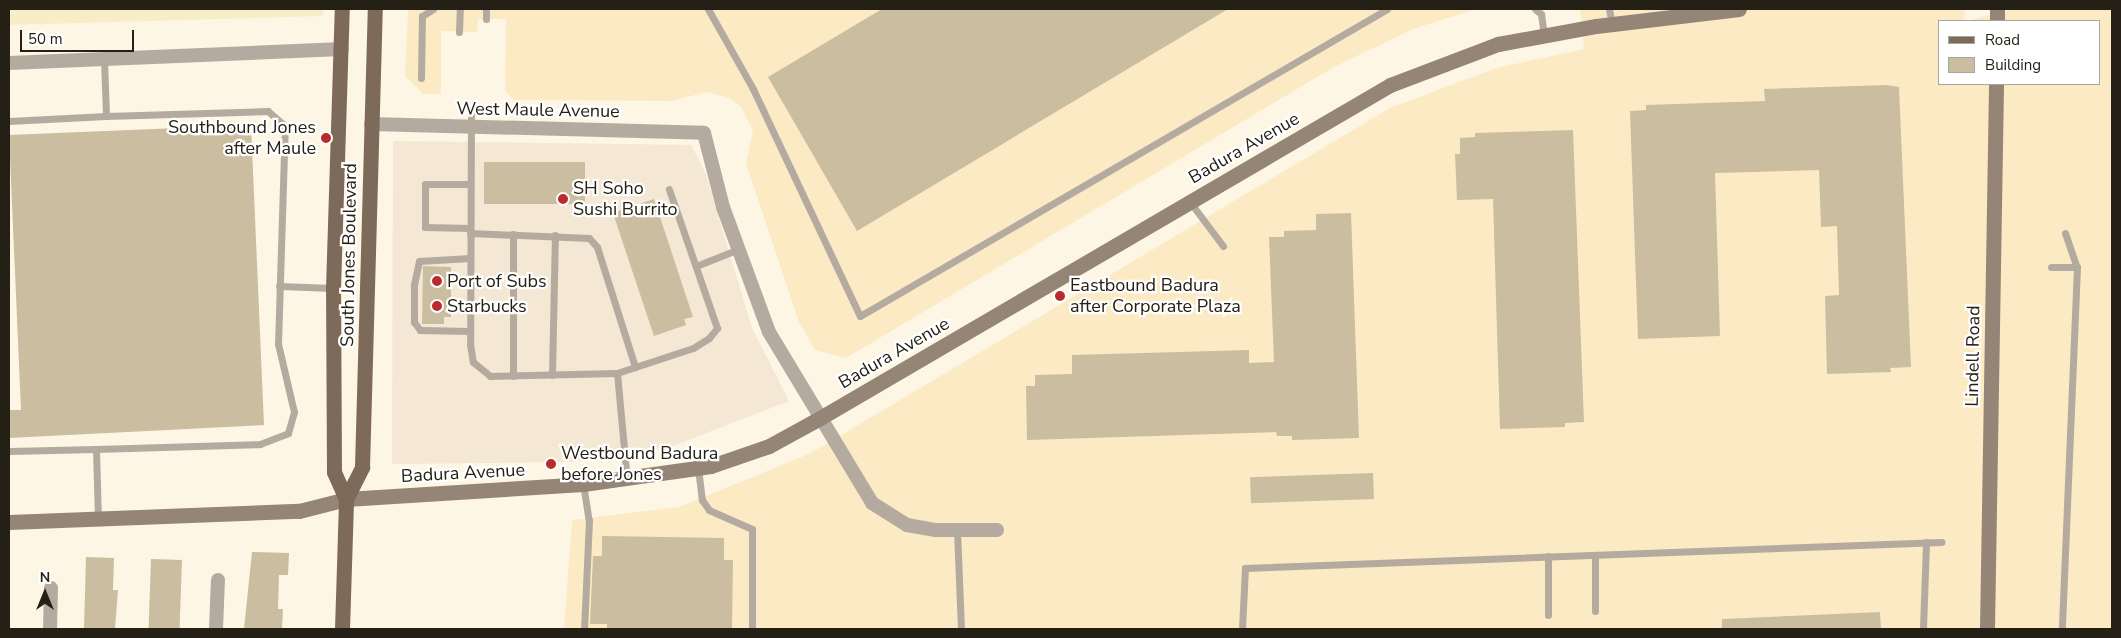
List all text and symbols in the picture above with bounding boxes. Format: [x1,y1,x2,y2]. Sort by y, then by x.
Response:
scale bar [22,20,136,52]
legend [1938,20,2101,85]
text: 50 m [28,29,63,49]
text: Road [1985,30,2020,50]
text: Building [1985,55,2041,75]
street label: West Maule Avenue [456,98,620,122]
street label: Badura Avenue [1185,108,1303,188]
place label: Southbound Jones after Maule [168,117,316,160]
marker: Southbound Jones after Maule [320,132,332,144]
street label: South Jones Boulevard [337,163,361,347]
place label: SH Soho Sushi Burrito [573,178,677,220]
marker: SH Soho Sushi Burrito [557,193,569,205]
place label: Port of Subs [447,270,547,292]
marker: Port of Subs [431,275,443,287]
place label: Eastbound Badura after Corporate Plaza [1070,275,1241,318]
marker: Eastbound Badura after Corporate Plaza [1054,290,1066,302]
place label: Starbucks [447,295,527,317]
marker: Starbucks [431,300,443,312]
street label: Lindell Road [1961,305,1985,407]
street label: Badura Avenue [835,313,953,393]
place label: Westbound Badura before Jones [561,443,718,486]
marker: Westbound Badura before Jones [545,458,557,470]
street label: Badura Avenue [400,459,526,487]
north arrow [20,568,70,618]
text: N [40,568,50,587]

